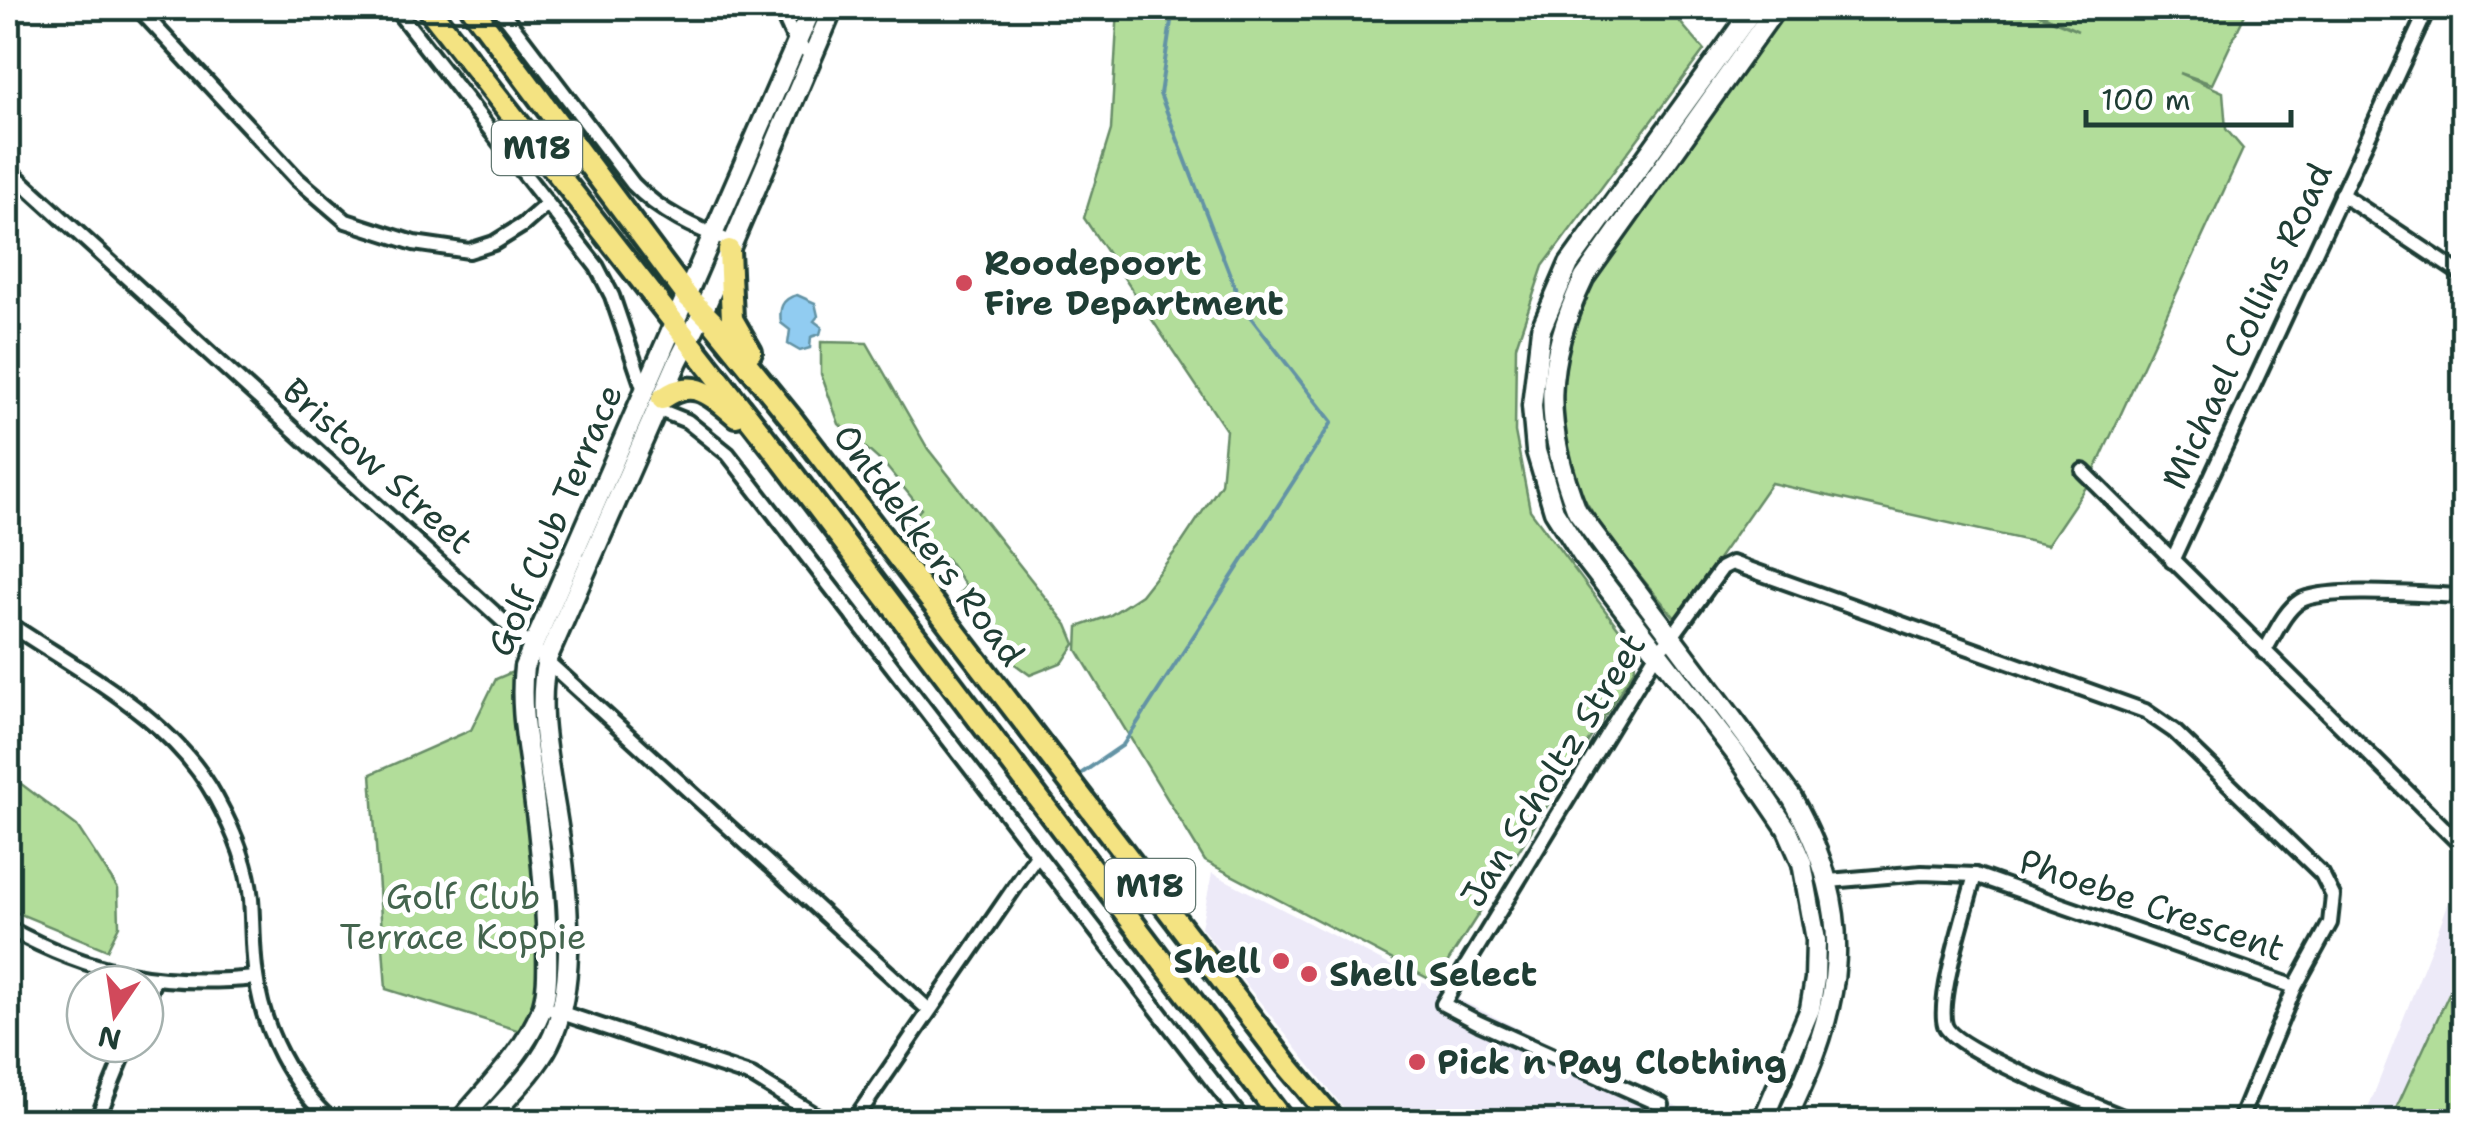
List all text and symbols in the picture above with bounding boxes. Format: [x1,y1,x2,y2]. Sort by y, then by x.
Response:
scale bar [2086,65,2291,127]
text: 100 m [2101,79,2191,120]
road number: M18 [492,121,582,175]
street label: Michael Collins Road [2150,155,2343,497]
place label: Roodepoort Fire Department [984,239,1284,326]
marker: Roodepoort Fire Department [953,272,975,294]
street label: Bristow Street [273,367,484,564]
street label: Golf Club Terrace [476,377,633,663]
street label: Ontdekkers Road [823,414,1036,675]
street label: Jan Scholtz Street [1449,624,1656,916]
street label: Phoebe Crescent [2013,837,2291,972]
road number: M18 [1105,859,1195,913]
park label: Golf Club Terrace Koppie [339,873,587,960]
place label: Shell [1173,937,1261,984]
marker: Shell [1270,950,1292,972]
place label: Shell Select [1329,950,1537,997]
marker: Shell Select [1298,963,1320,985]
north arrow [65,964,165,1064]
text: N [94,1017,124,1059]
place label: Pick n Pay Clothing [1437,1038,1787,1085]
marker: Pick n Pay Clothing [1406,1051,1428,1073]

